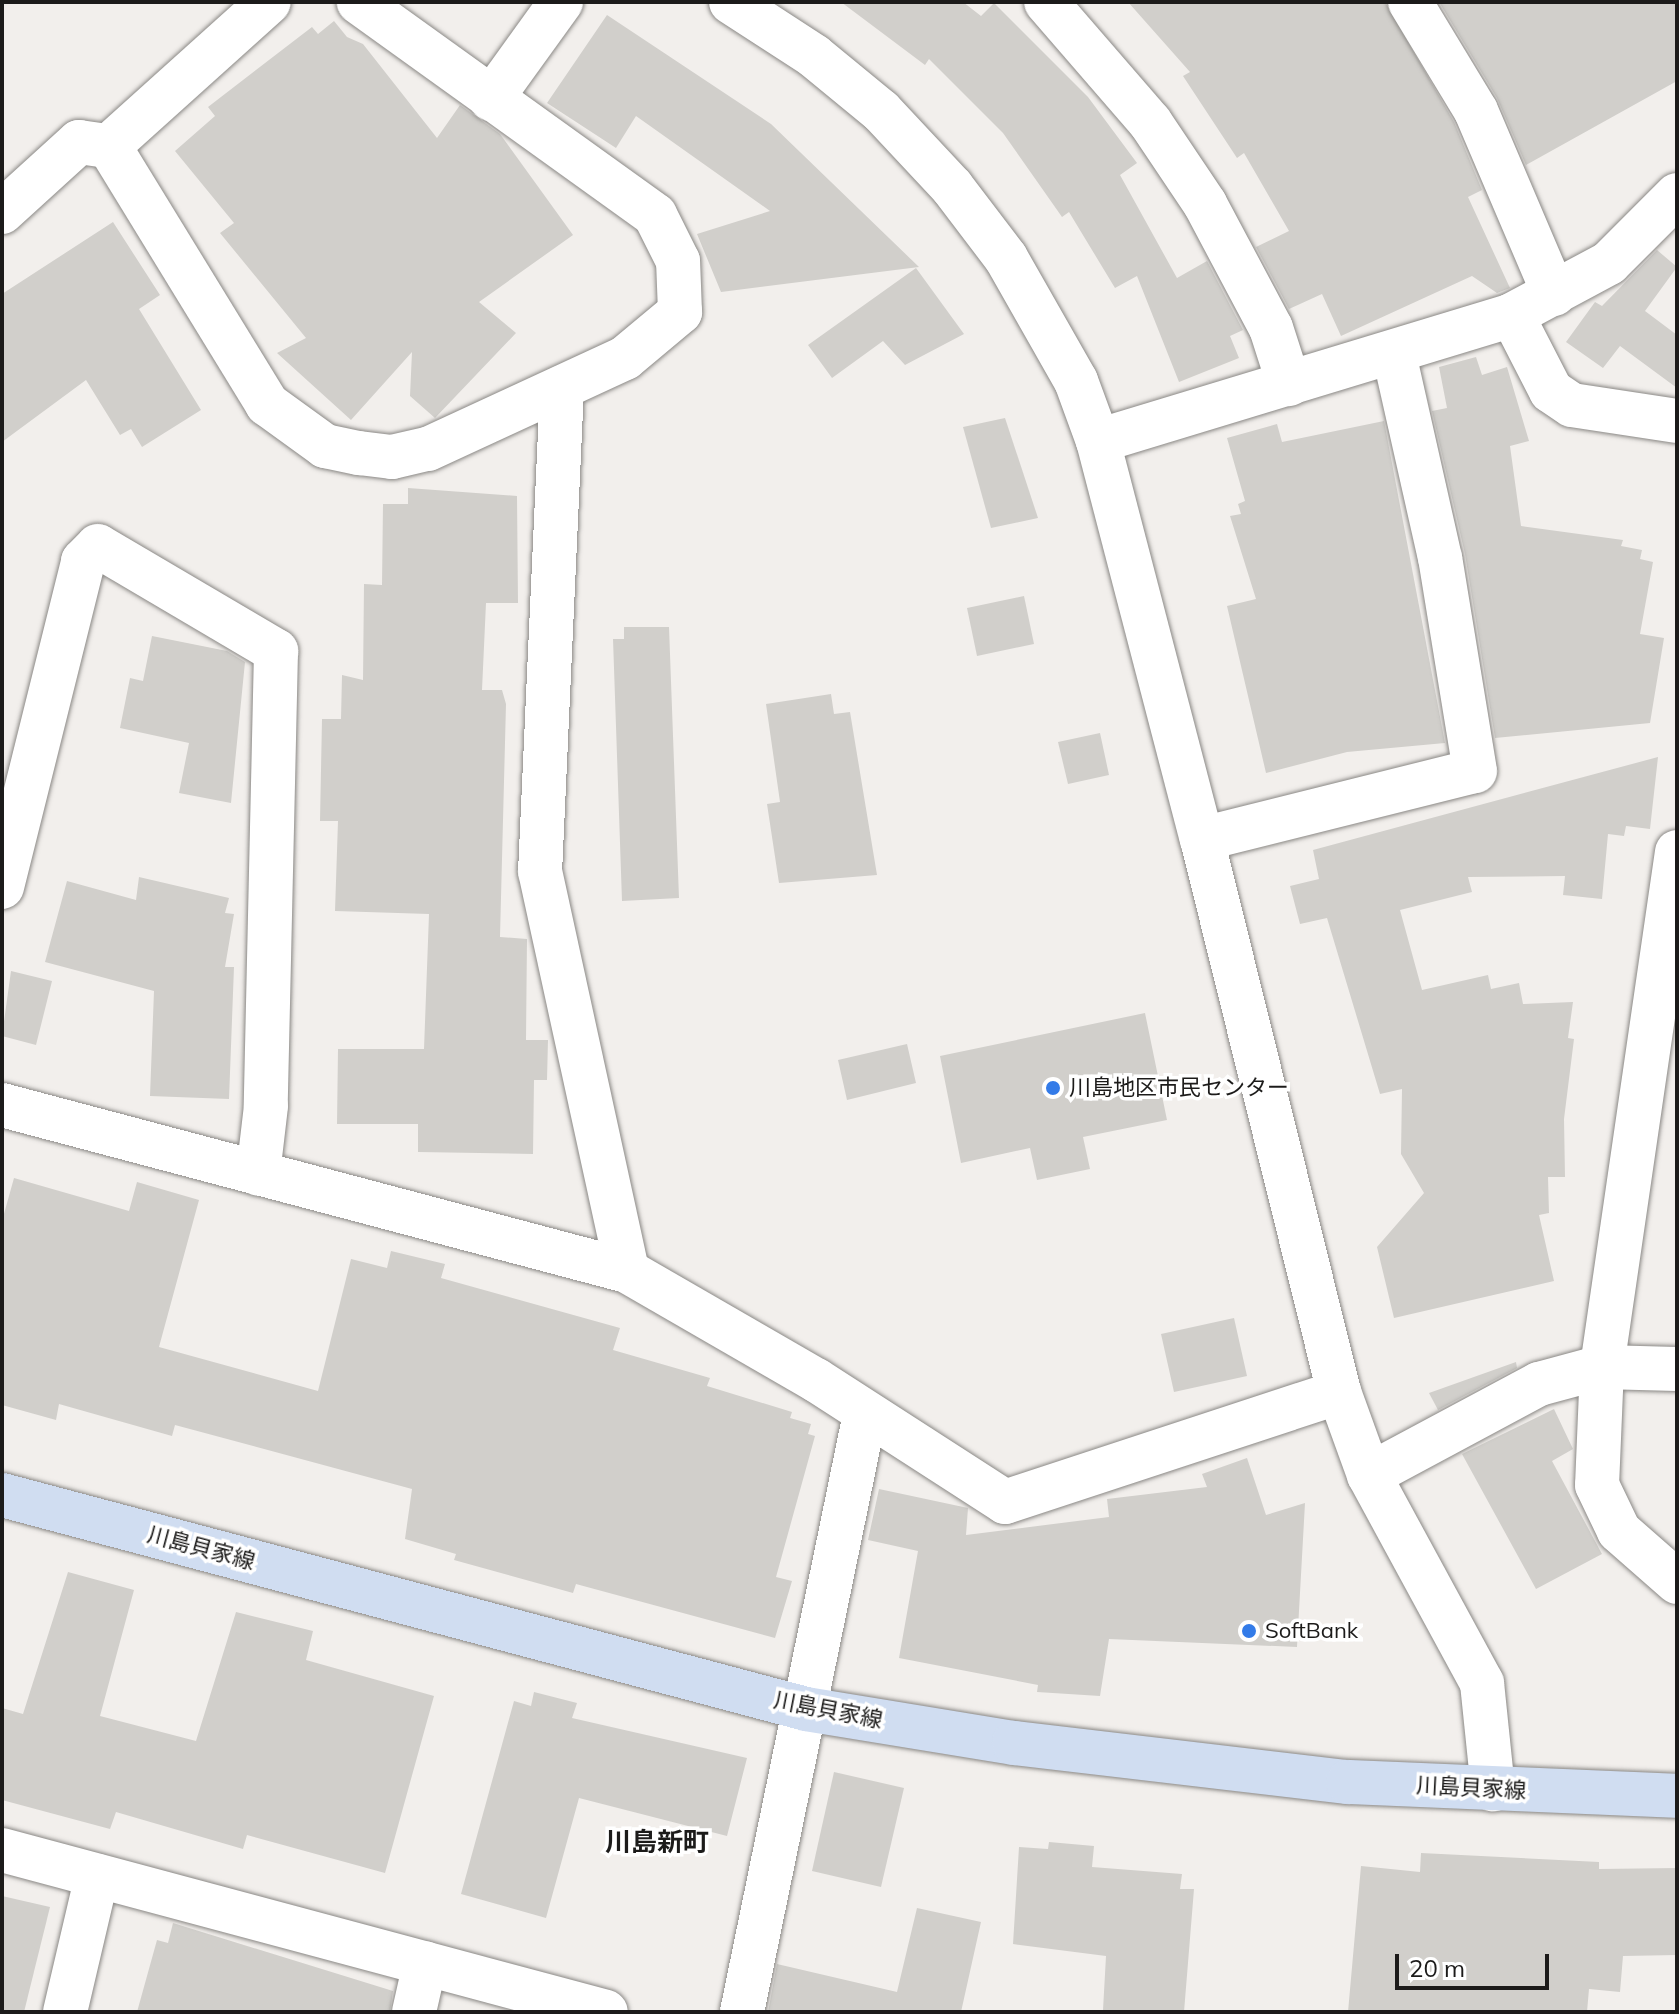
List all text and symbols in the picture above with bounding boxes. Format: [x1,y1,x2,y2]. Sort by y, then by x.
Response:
place label: 川島地区市民センター [1069,1075,1289,1101]
marker: 川島地区市民センター [1044,1079,1062,1097]
street label: 川島貝家線 [144,1521,258,1575]
place label: SoftBank [1265,1618,1358,1644]
marker: SoftBank [1240,1622,1258,1640]
street label: 川島貝家線 [771,1687,885,1733]
street label: 川島貝家線 [1415,1772,1527,1804]
district label: 川島新町 [605,1826,709,1858]
scale bar [1399,1938,1553,1988]
text: 20 m [1409,1953,1465,1983]

